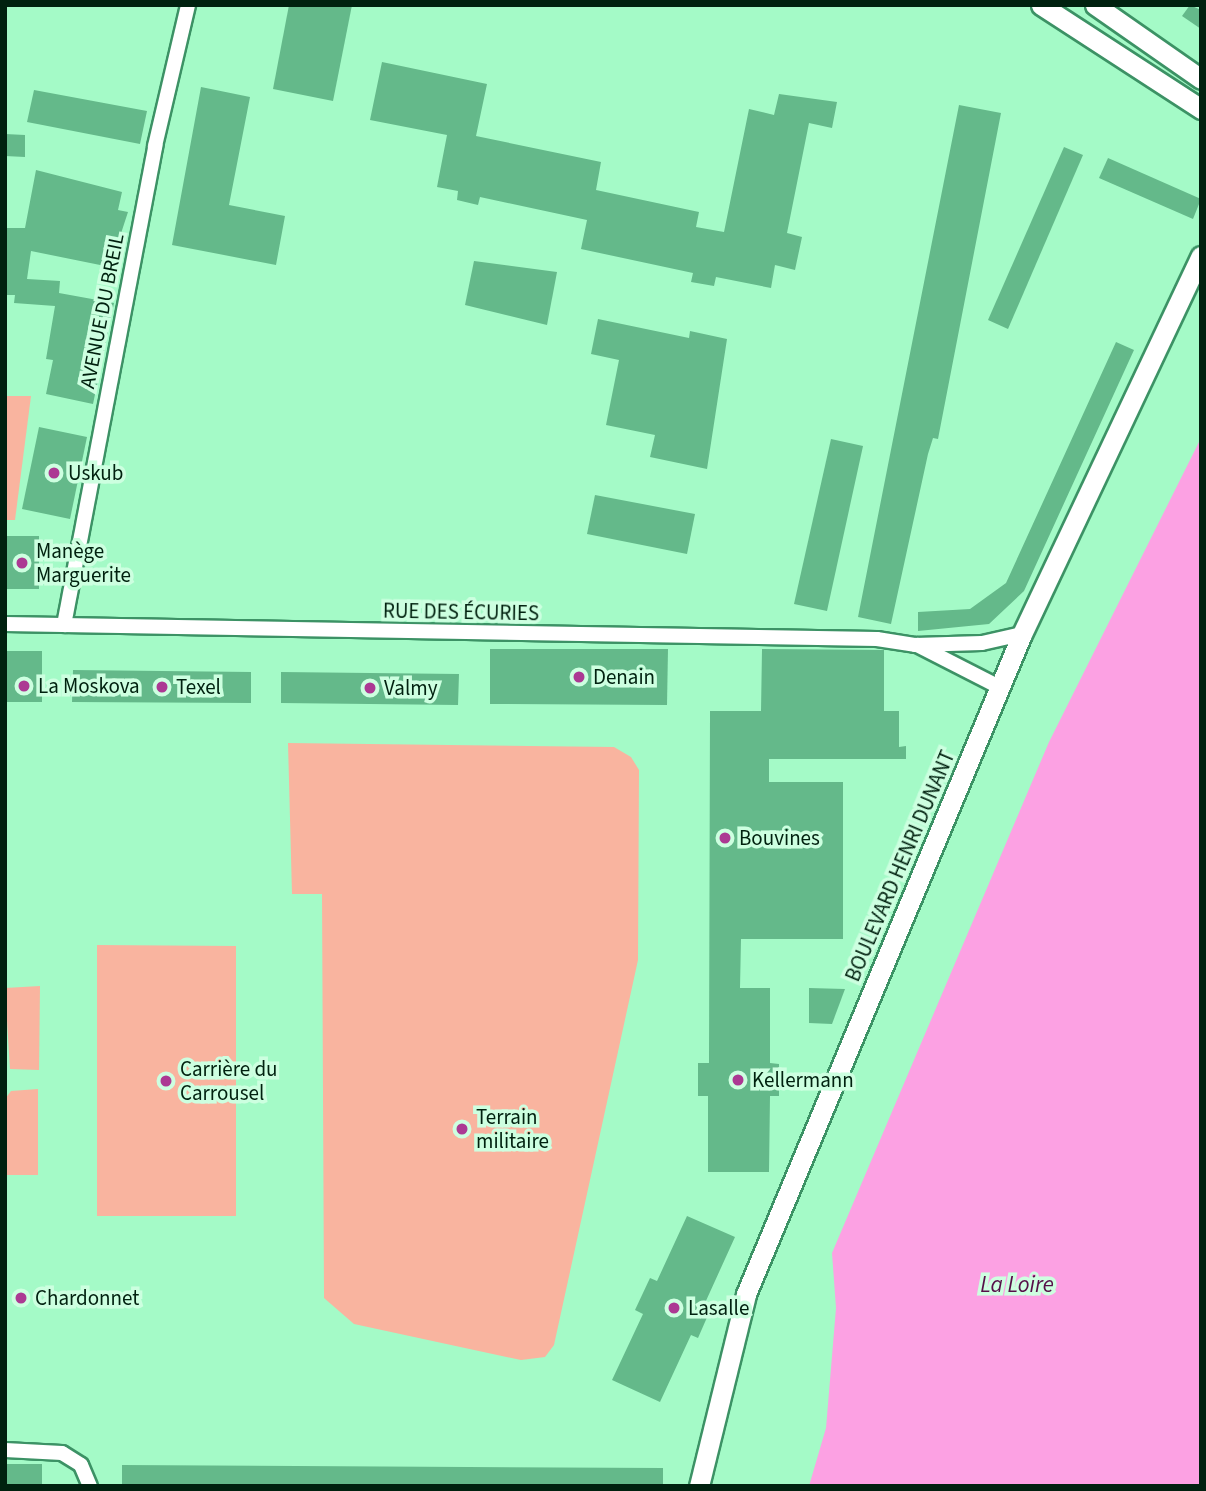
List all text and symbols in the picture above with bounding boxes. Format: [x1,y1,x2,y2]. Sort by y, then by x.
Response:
street label: AVENUE DU BREIL [75,231,129,391]
place label: Uskub [68,460,123,486]
marker: Uskub [46,465,62,481]
place label: Manège Marguerite [36,538,131,588]
marker: Manège Marguerite [14,555,30,571]
street label: RUE DES ÉCURIES [383,598,539,626]
place label: Denain [593,664,655,690]
marker: Denain [571,669,587,685]
place label: La Moskova [38,673,140,699]
place label: Texel [176,674,221,700]
place label: Valmy [384,675,438,701]
marker: La Moskova [16,678,32,694]
marker: Texel [154,679,170,695]
marker: Valmy [362,680,378,696]
street label: BOULEVARD HENRI DUNANT [840,747,960,985]
place label: Bouvines [739,825,820,851]
marker: Bouvines [717,830,733,846]
place label: Carrière du Carrousel [180,1056,278,1106]
place label: Kellermann [752,1067,854,1093]
marker: Kellermann [730,1072,746,1088]
marker: Carrière du Carrousel [158,1073,174,1089]
place label: Terrain militaire [476,1104,549,1154]
marker: Terrain militaire [454,1121,470,1137]
water label: La Loire [980,1271,1054,1299]
place label: Chardonnet [35,1285,139,1311]
marker: Chardonnet [13,1290,29,1306]
place label: Lasalle [688,1295,749,1321]
marker: Lasalle [666,1300,682,1316]

